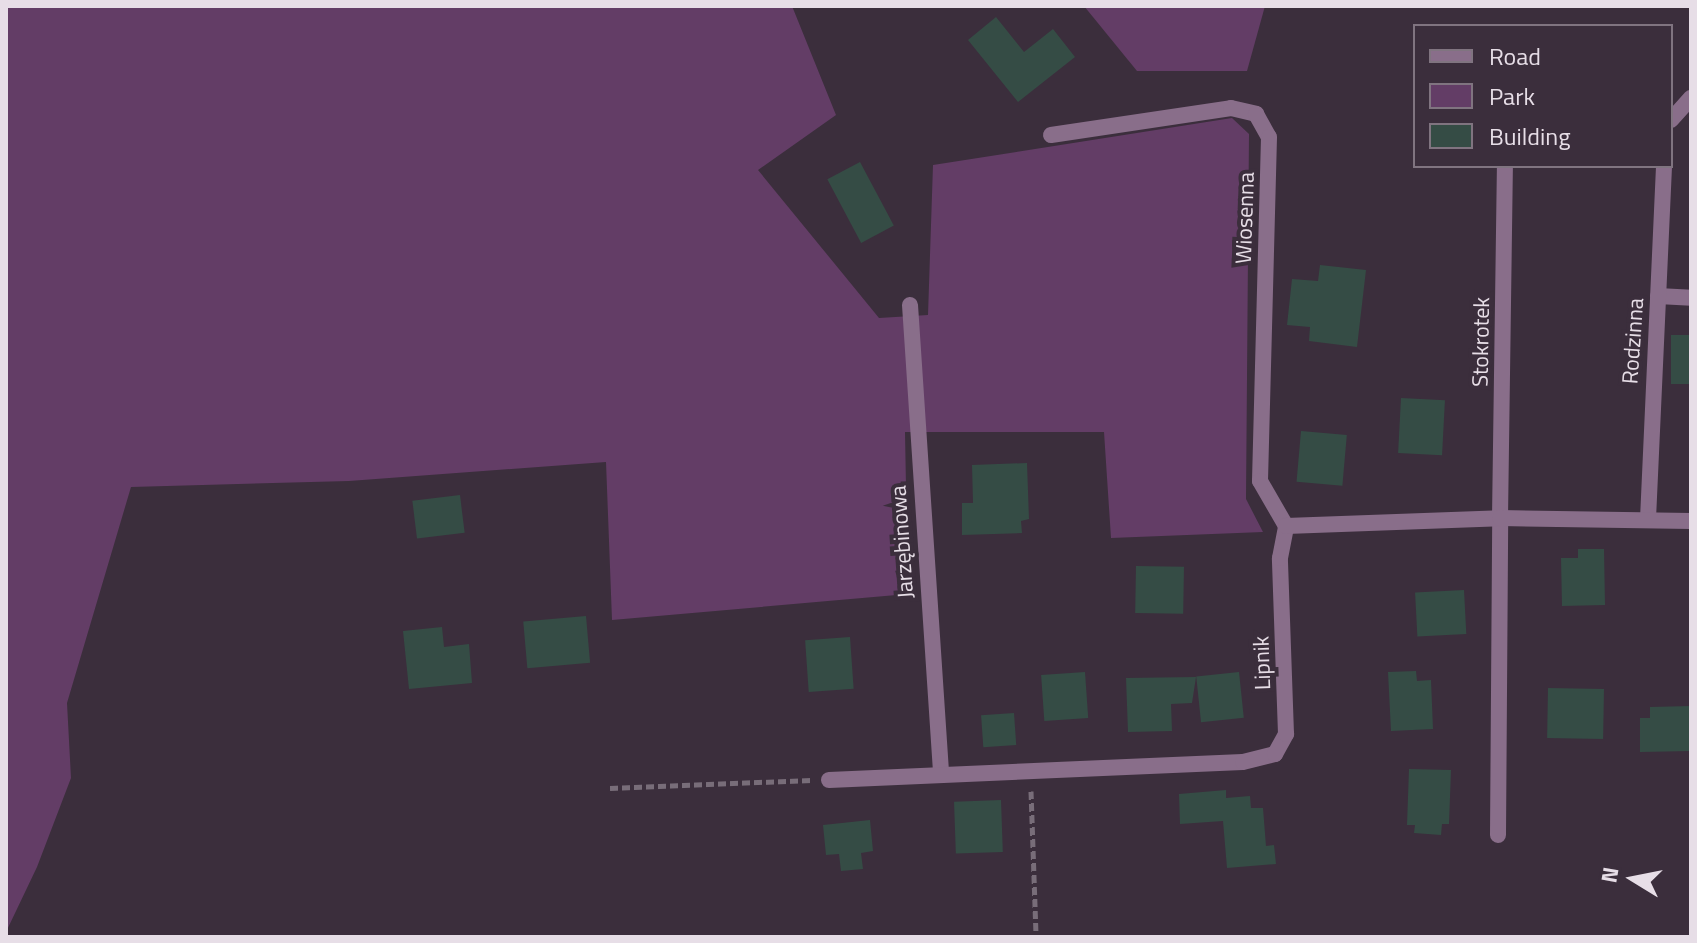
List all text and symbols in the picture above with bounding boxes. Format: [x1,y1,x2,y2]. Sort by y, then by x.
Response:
legend [1413,24,1673,168]
text: Road [1489,38,1541,74]
text: Park [1489,78,1535,114]
text: Building [1489,118,1571,154]
street label: Wiosenna [1230,172,1260,264]
street label: Stokrotek [1467,297,1495,387]
street label: Rodzinna [1617,297,1649,385]
street label: Jarzębinowa [885,484,919,600]
street label: Lipnik [1248,635,1276,691]
north arrow [1593,839,1673,919]
text: N [1591,864,1627,885]

